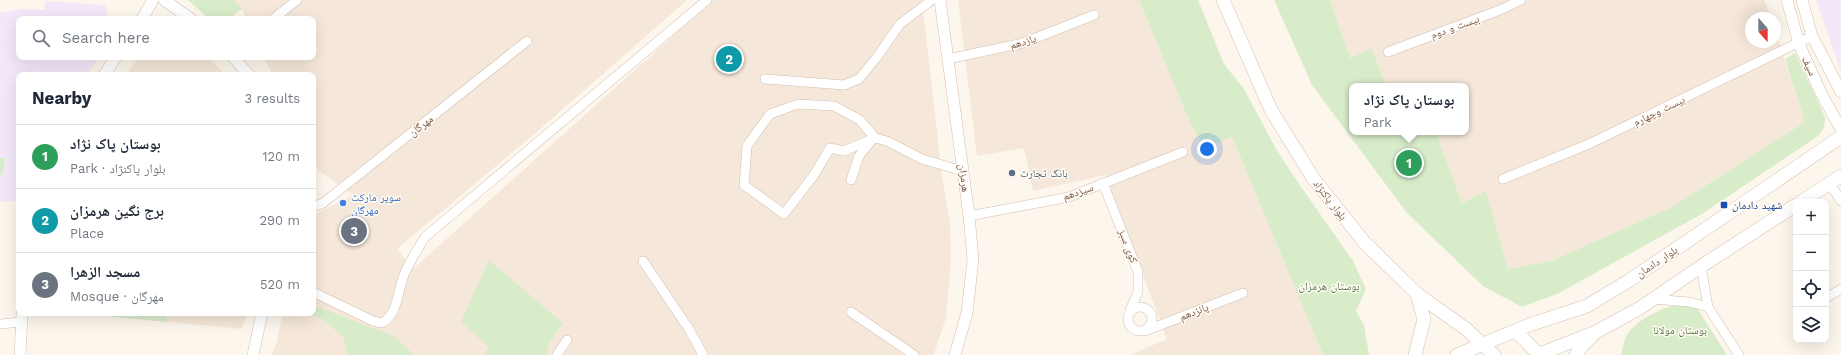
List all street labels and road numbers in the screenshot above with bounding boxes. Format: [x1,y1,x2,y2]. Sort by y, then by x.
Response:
street label: بیست و دوم [1429,12,1481,42]
street label: یازدهم [1008,32,1039,53]
street label: سیف [1799,54,1819,78]
street label: بیست وچهارم [1631,93,1687,129]
street label: مهرگان [406,112,436,140]
street label: هرمزان [956,163,972,193]
street label: بلوار پاکنژاد [1310,177,1350,223]
street label: سیزدهم [1061,181,1095,204]
street label: کوی سبز [1115,226,1141,265]
street label: بلوار دادمان [1634,243,1680,281]
street label: پانزدهم [1178,300,1211,324]

